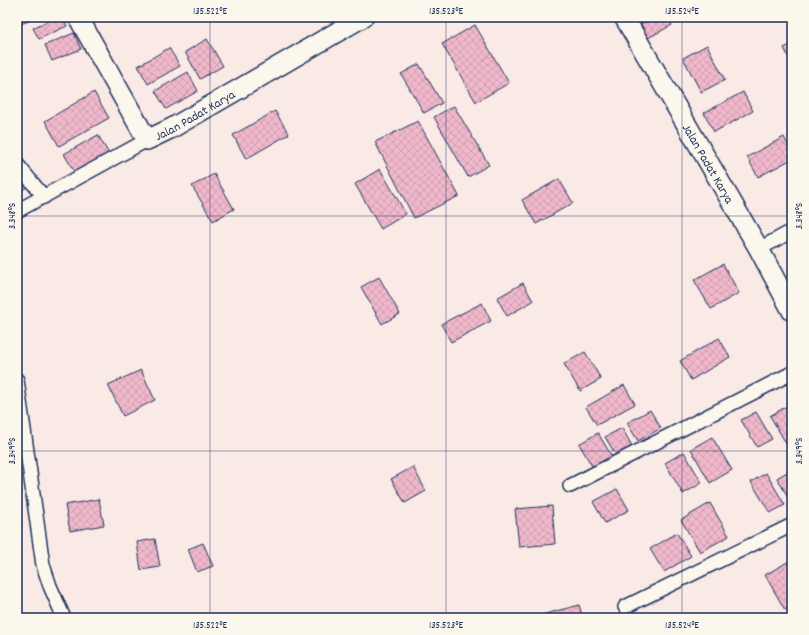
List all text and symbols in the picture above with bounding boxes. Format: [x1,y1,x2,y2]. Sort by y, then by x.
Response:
text: 135.522°E [193,5,227,19]
text: 135.523°E [429,5,464,19]
text: 135.524°E [665,5,699,19]
street label: Jalan Padat Karya [152,86,240,147]
street label: Jalan Padat Karya [676,121,738,209]
text: 3.348°S [6,203,20,229]
text: 3.348°S [793,203,807,229]
text: 3.349°S [6,438,20,464]
text: 3.349°S [793,438,807,464]
text: 135.522°E [193,619,227,633]
text: 135.523°E [429,619,464,633]
text: 135.524°E [665,619,699,633]

